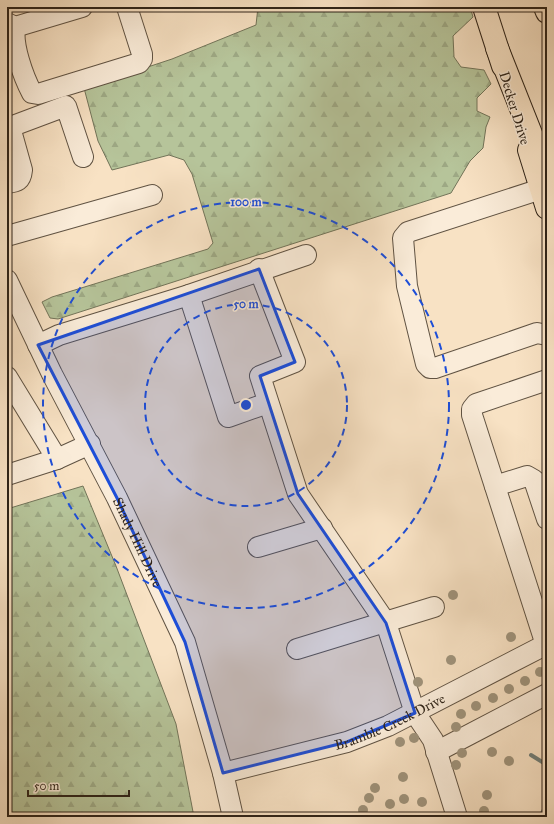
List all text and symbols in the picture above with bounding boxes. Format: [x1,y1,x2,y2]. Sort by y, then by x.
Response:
street label: Decker Drive [495,69,534,147]
text: 100 m [230,195,263,209]
text: 50 m [233,297,260,311]
centre of rings [239,398,253,412]
street label: Shady Hill Drive [109,495,166,590]
street label: Bramble Creek Drive [333,690,448,754]
scale bar [28,772,129,798]
text: 50 m [34,779,59,793]

